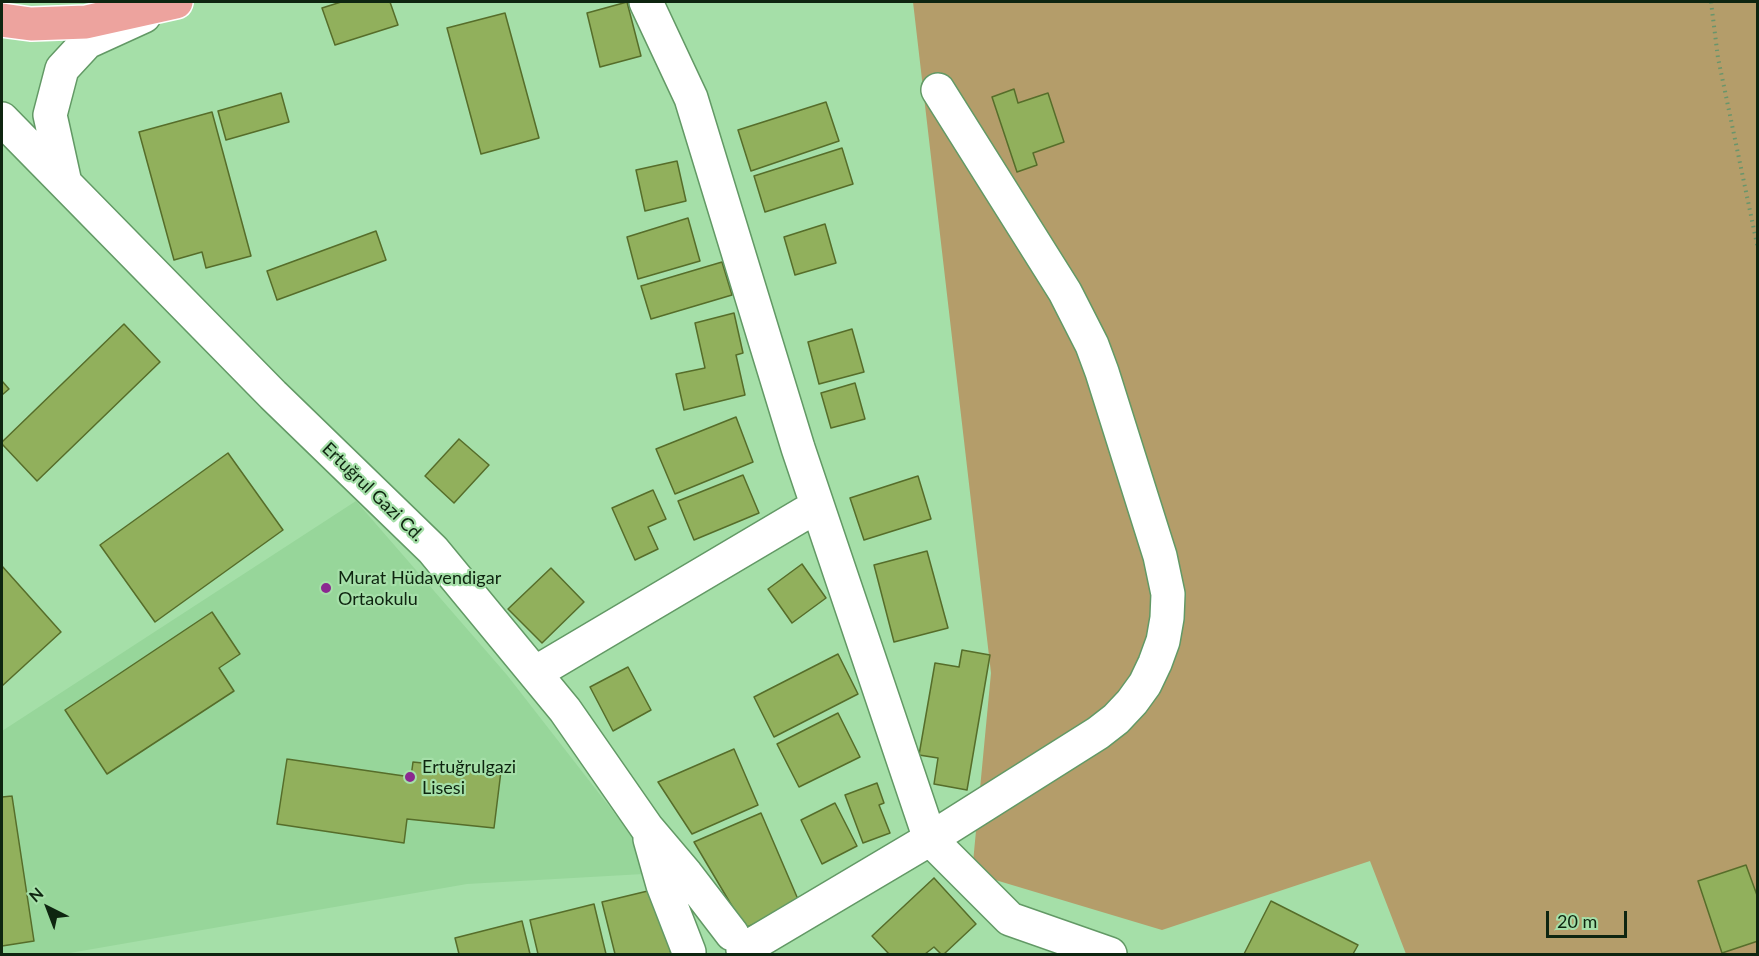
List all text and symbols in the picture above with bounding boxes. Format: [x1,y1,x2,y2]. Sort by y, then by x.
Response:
street label: Ertuğrul Gazi Cd. [318,438,428,546]
place label: Murat Hüdavendigar Ortaokulu [338,567,501,610]
marker: Murat Hüdavendigar Ortaokulu [319,581,333,595]
place label: Ertuğrulgazi Lisesi [422,756,516,798]
marker: Ertuğrulgazi Lisesi [403,770,417,784]
north arrow [18,878,78,938]
text: N [25,883,47,905]
scale bar [1549,899,1630,937]
text: 20 m [1557,910,1597,932]

